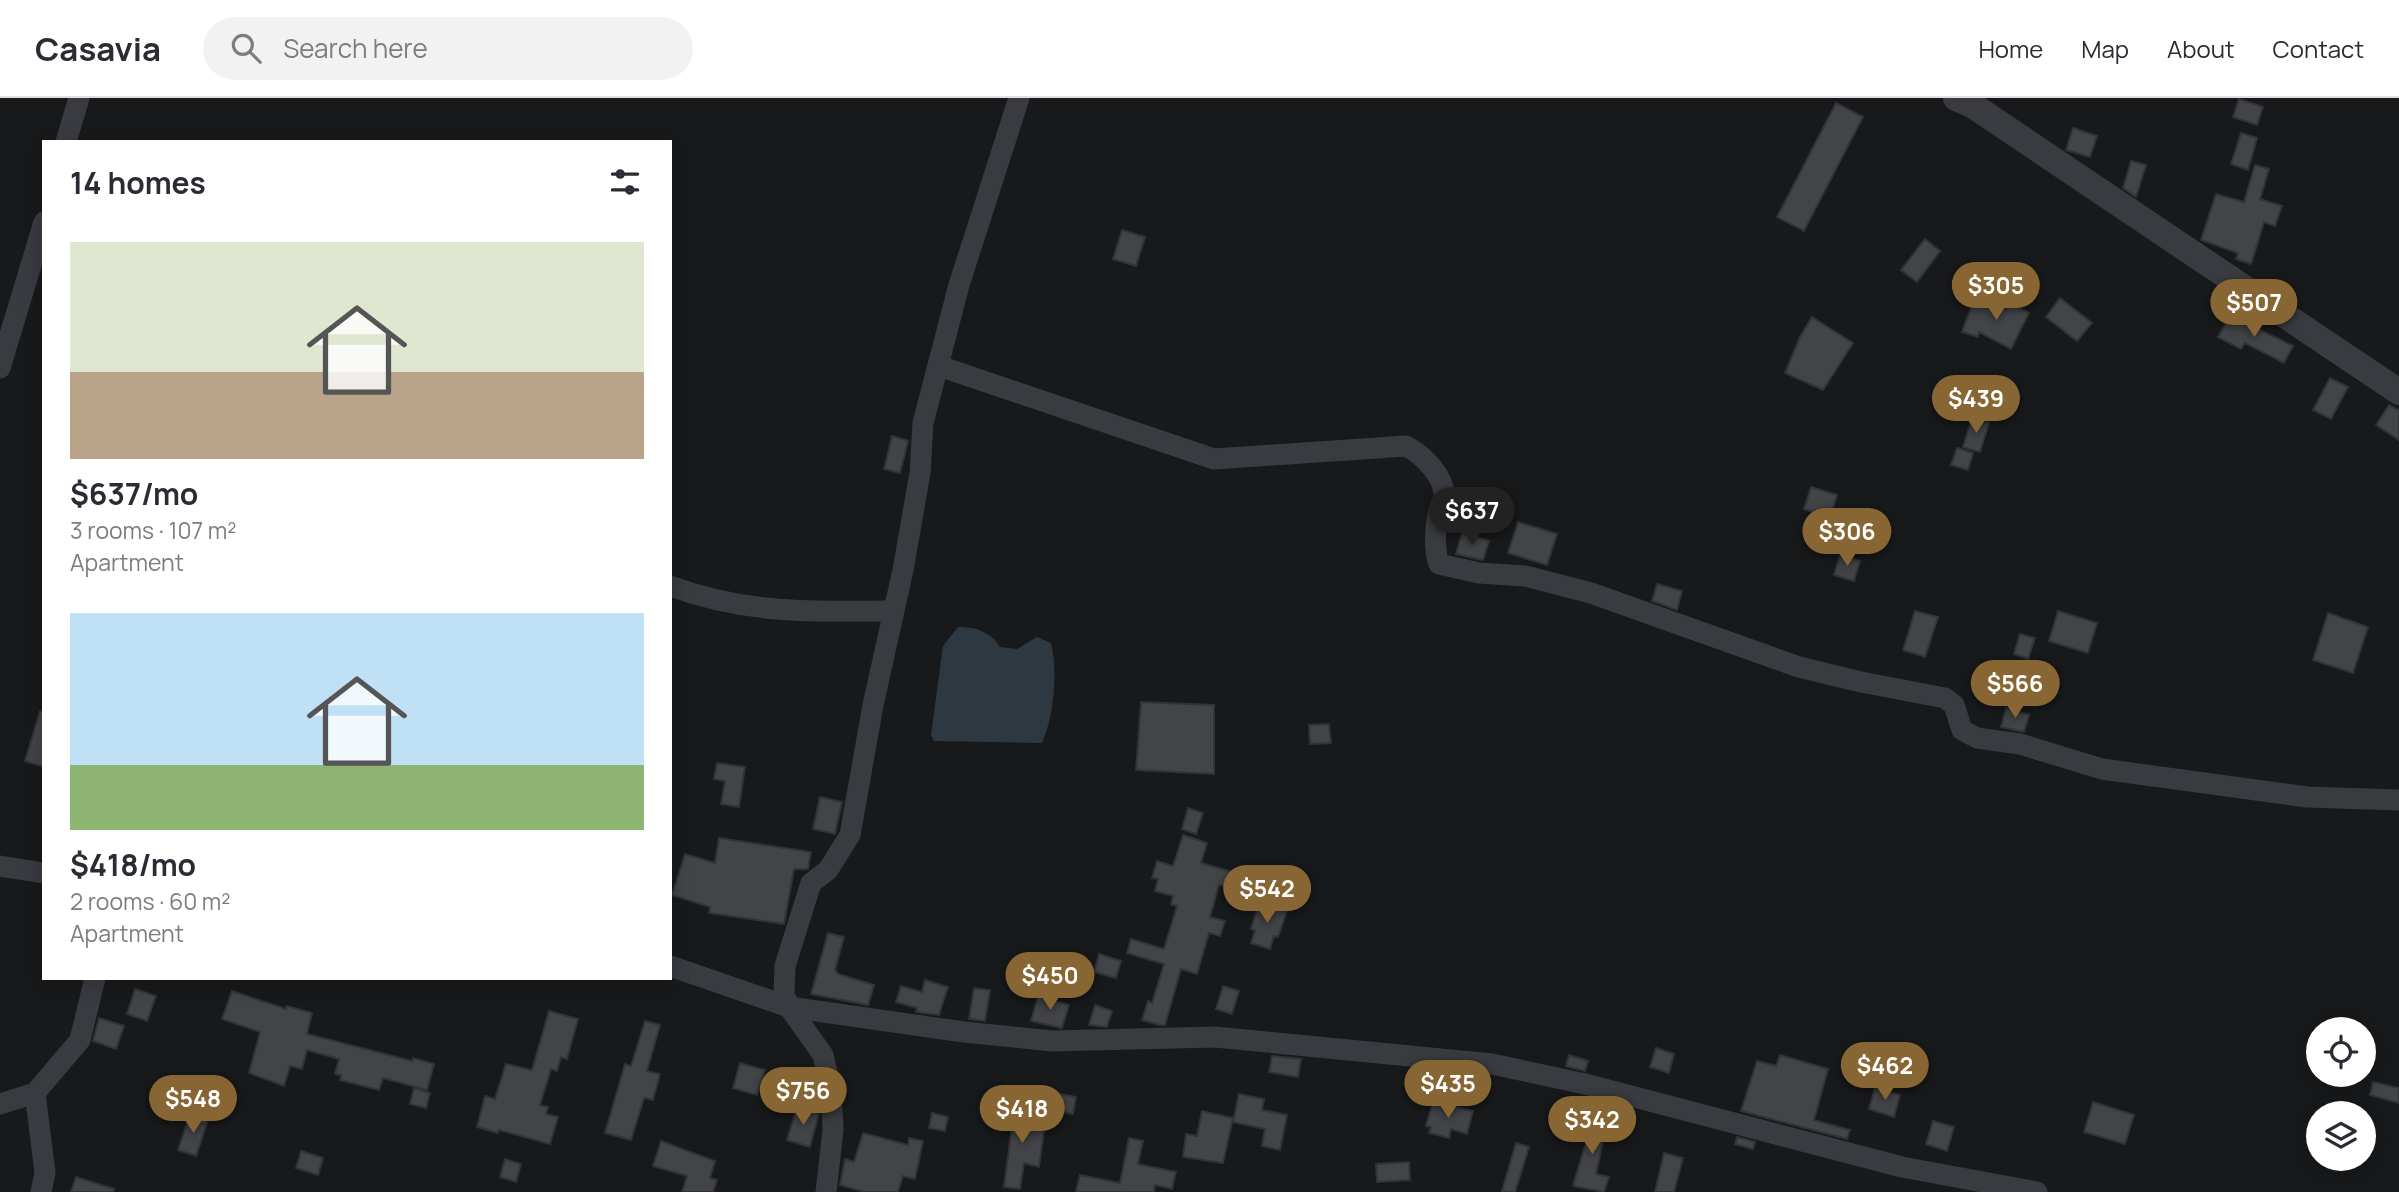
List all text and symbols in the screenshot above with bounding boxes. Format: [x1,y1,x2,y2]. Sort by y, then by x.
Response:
search box [203,17,693,80]
text: Casavia [35,26,161,71]
icon: search [227,29,265,67]
text: Search here [283,30,428,66]
text: Home [1978,32,2043,65]
text: Map [2081,32,2129,65]
text: About [2167,32,2235,65]
text: Contact [2273,32,2364,65]
text: 14 homes [70,162,206,203]
icon: filters [606,163,644,201]
pin: $305 [1955,262,2037,322]
text: $305 [1968,269,2024,301]
pin: $507 [2213,280,2295,339]
text: $507 [2226,286,2282,318]
icon: home [294,287,420,413]
pin: $439 [1935,376,2017,435]
text: $439 [1948,382,2004,414]
text: $637/mo [70,473,198,514]
pin: $637 [1431,488,1513,547]
text: $637 [1445,494,1499,526]
pin: $306 [1806,508,1888,568]
text: 3 rooms · 107 m² [70,514,236,546]
text: $306 [1818,515,1876,547]
text: Apartment [70,546,184,578]
icon: home [294,658,420,784]
pin: $566 [1974,660,2056,720]
text: $566 [1987,667,2043,699]
text: $418/mo [70,844,196,885]
pin: $542 [1226,866,1308,925]
text: $542 [1239,872,1295,904]
text: 2 rooms · 60 m² [70,885,231,917]
text: Apartment [70,917,184,949]
pin: $450 [1009,953,1091,1012]
text: $450 [1021,959,1079,991]
map controls [2306,1017,2376,1171]
button: locate [2306,1017,2376,1087]
pin: $462 [1844,1042,1926,1102]
text: $462 [1857,1049,1913,1081]
pin: $435 [1407,1060,1489,1120]
text: $435 [1420,1067,1476,1099]
pin: $756 [762,1068,844,1127]
text: $756 [776,1074,830,1106]
pin: $548 [152,1076,234,1135]
text: $548 [165,1082,221,1114]
pin: $418 [981,1086,1063,1145]
text: $418 [996,1092,1048,1124]
pin: $342 [1551,1096,1633,1156]
button: layers [2306,1101,2376,1171]
text: $342 [1564,1103,1620,1135]

